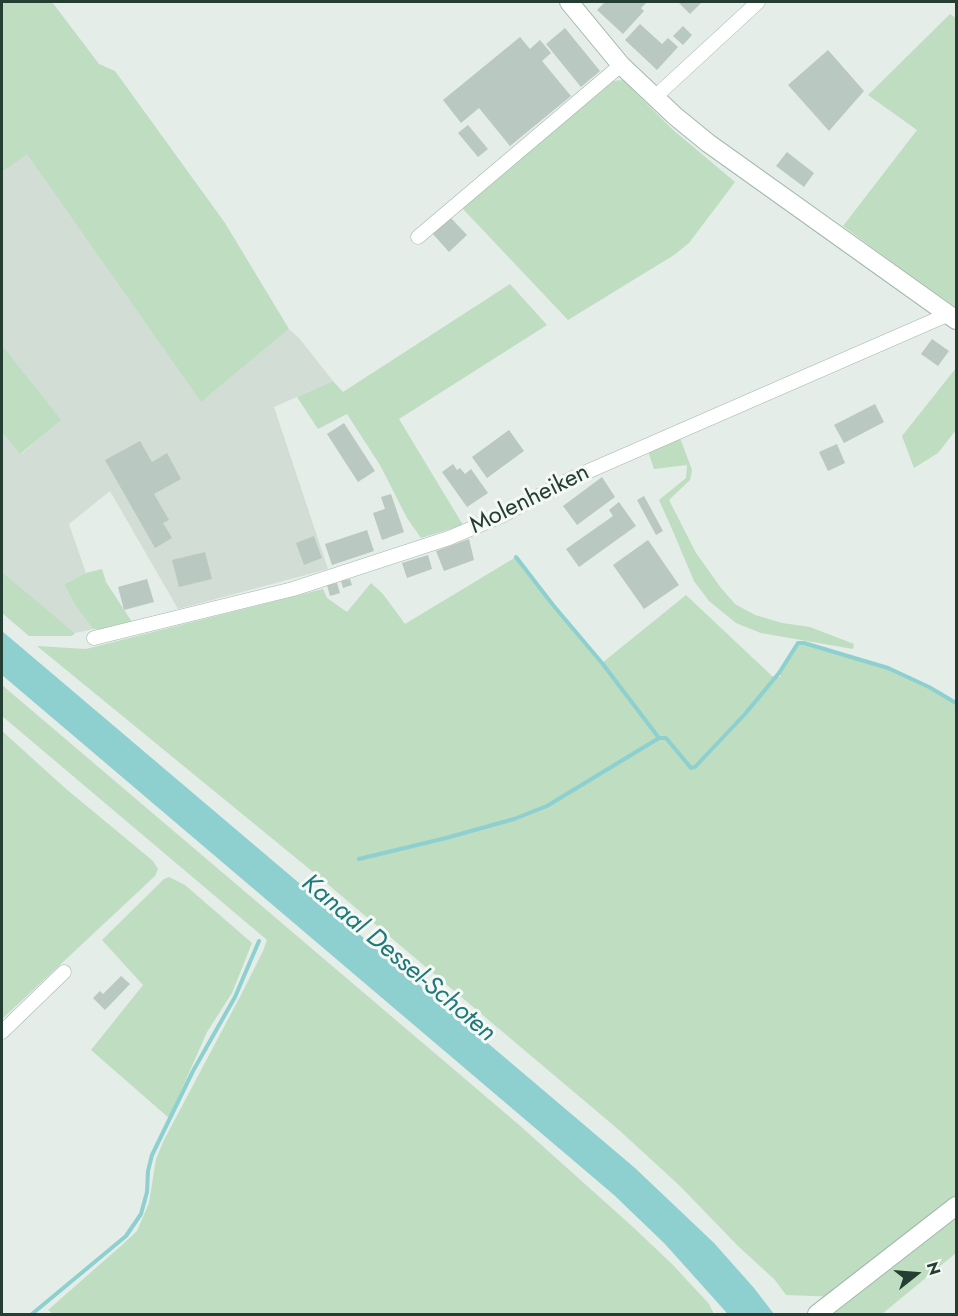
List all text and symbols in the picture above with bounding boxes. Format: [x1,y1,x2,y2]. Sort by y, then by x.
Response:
street label: Molenheiken [466,459,594,541]
water label: Kanaal Dessel-Schoten [295,869,501,1049]
north arrow [886,1244,946,1304]
text: N [921,1259,947,1278]

